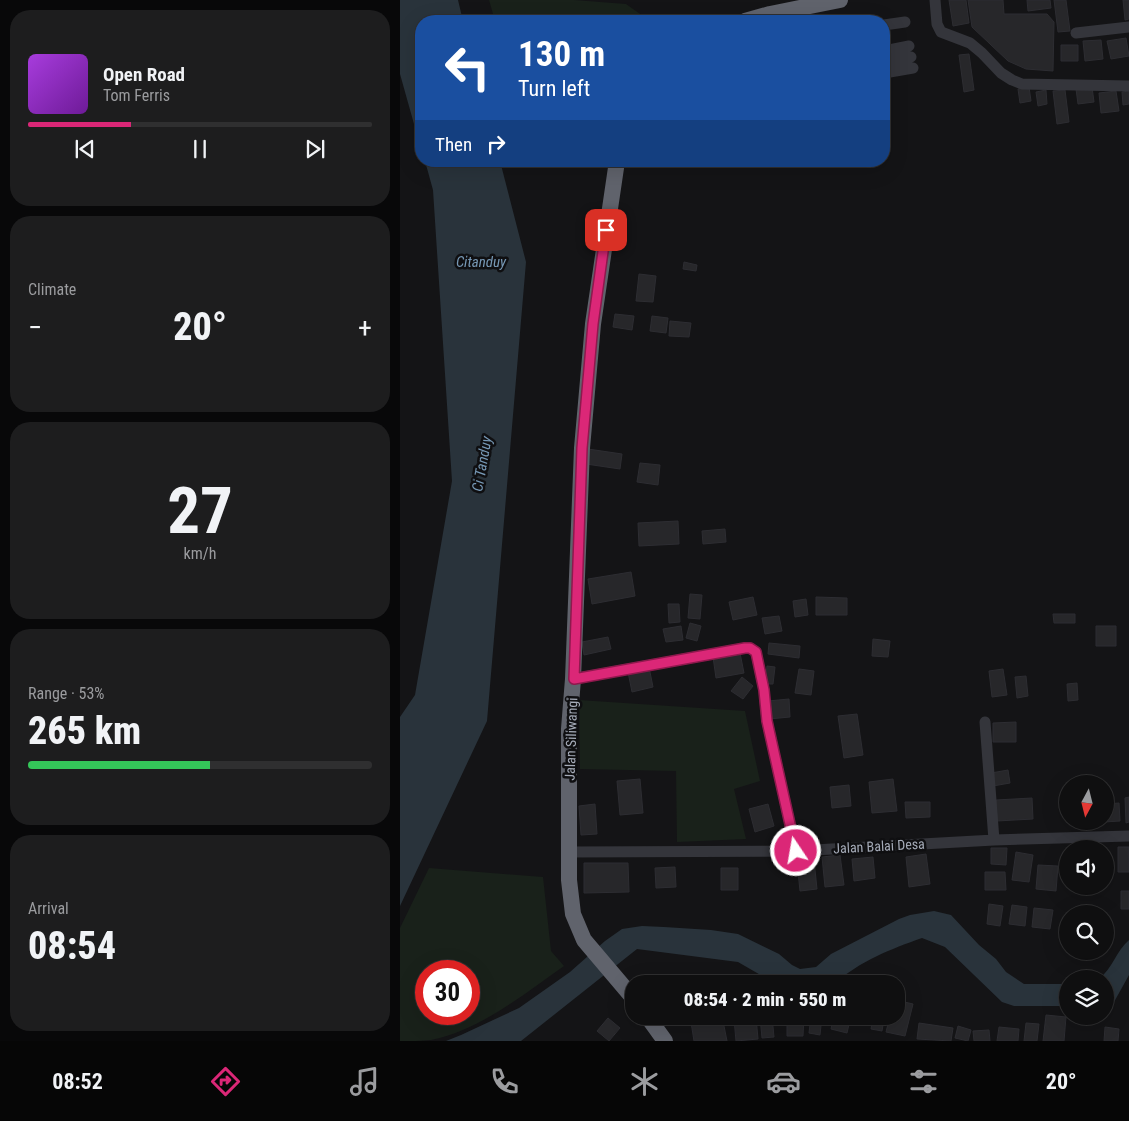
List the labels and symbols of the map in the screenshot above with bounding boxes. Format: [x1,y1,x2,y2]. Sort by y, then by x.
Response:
pin [585,209,627,251]
water label: Citanduy [456,253,507,271]
water label: Ci Tanduy [468,434,496,493]
street label: Jalan Siliwangi [562,697,580,781]
north arrow [1059,775,1114,830]
position arrow [769,824,821,876]
street label: Jalan Balai Desa [833,836,925,856]
speed limit sign: 30 [415,960,480,1025]

